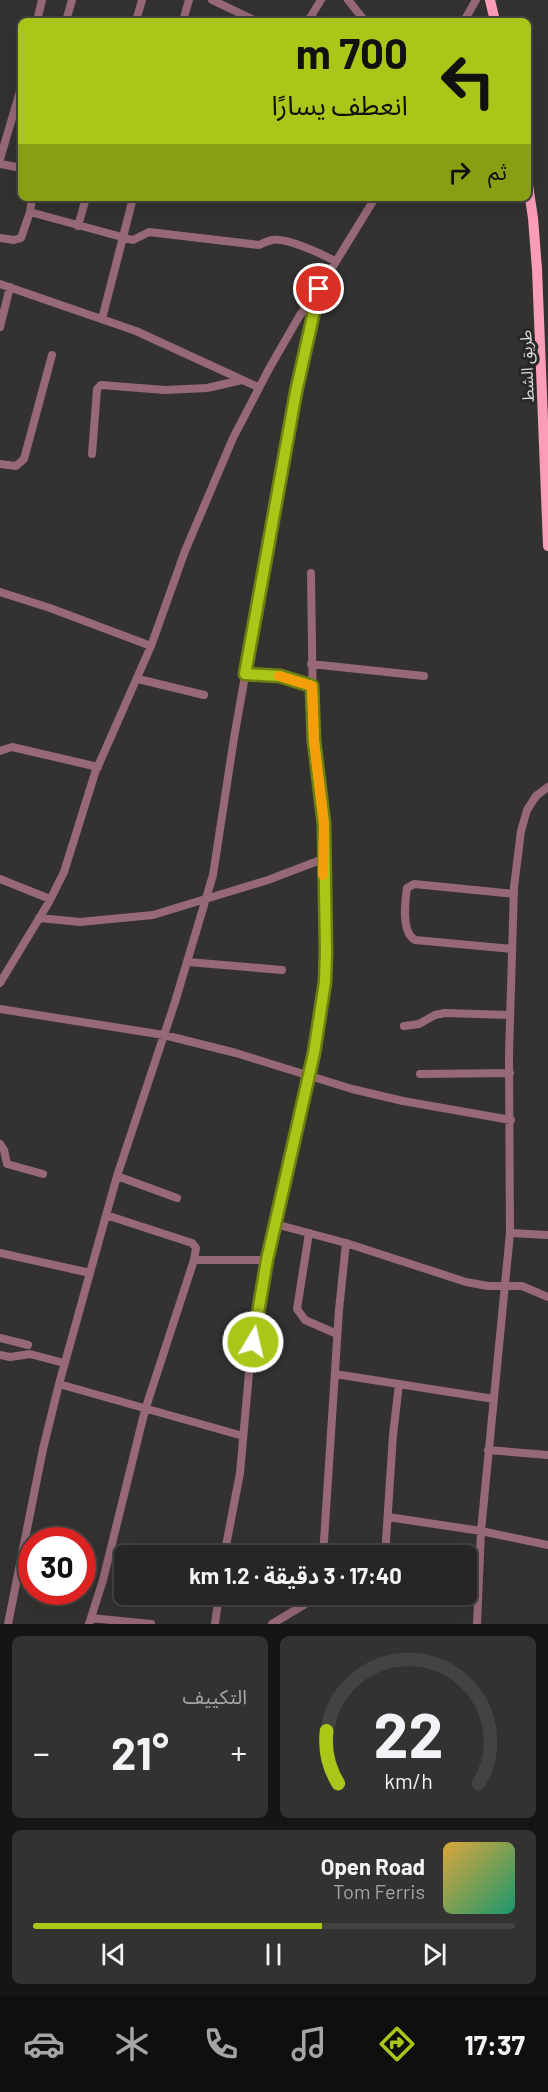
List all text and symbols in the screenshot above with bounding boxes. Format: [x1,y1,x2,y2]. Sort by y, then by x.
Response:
text: 700 m [296,27,408,77]
icon: left [429,42,507,120]
text: انعطف يسارًا [271,88,408,120]
icon: right [443,156,476,189]
text: ثم [488,158,507,184]
pin [293,263,344,314]
icon: arrive [302,272,335,305]
street label: طريق الشط [515,329,539,403]
position arrow [221,1310,285,1374]
speed limit sign: 30 [18,1527,96,1605]
text: 17:40 · 3 دقيقة · 1.2 km [189,1562,402,1588]
text: التكييف [183,1684,247,1708]
text: 22 [373,1696,443,1770]
text: 21° [111,1725,169,1779]
text: − [33,1732,50,1772]
text: + [231,1732,247,1772]
text: km/h [384,1768,432,1793]
text: Open Road [321,1853,425,1879]
text: Tom Ferris [333,1879,425,1903]
icon: previous [97,1938,130,1971]
icon: pause [257,1938,290,1971]
icon: next [418,1938,451,1971]
icon: car [23,2023,65,2065]
icon: climate [111,2023,153,2065]
icon: phone [200,2023,242,2065]
icon: music [288,2023,330,2065]
icon: directions [376,2023,418,2065]
text: 17:37 [464,2028,525,2060]

